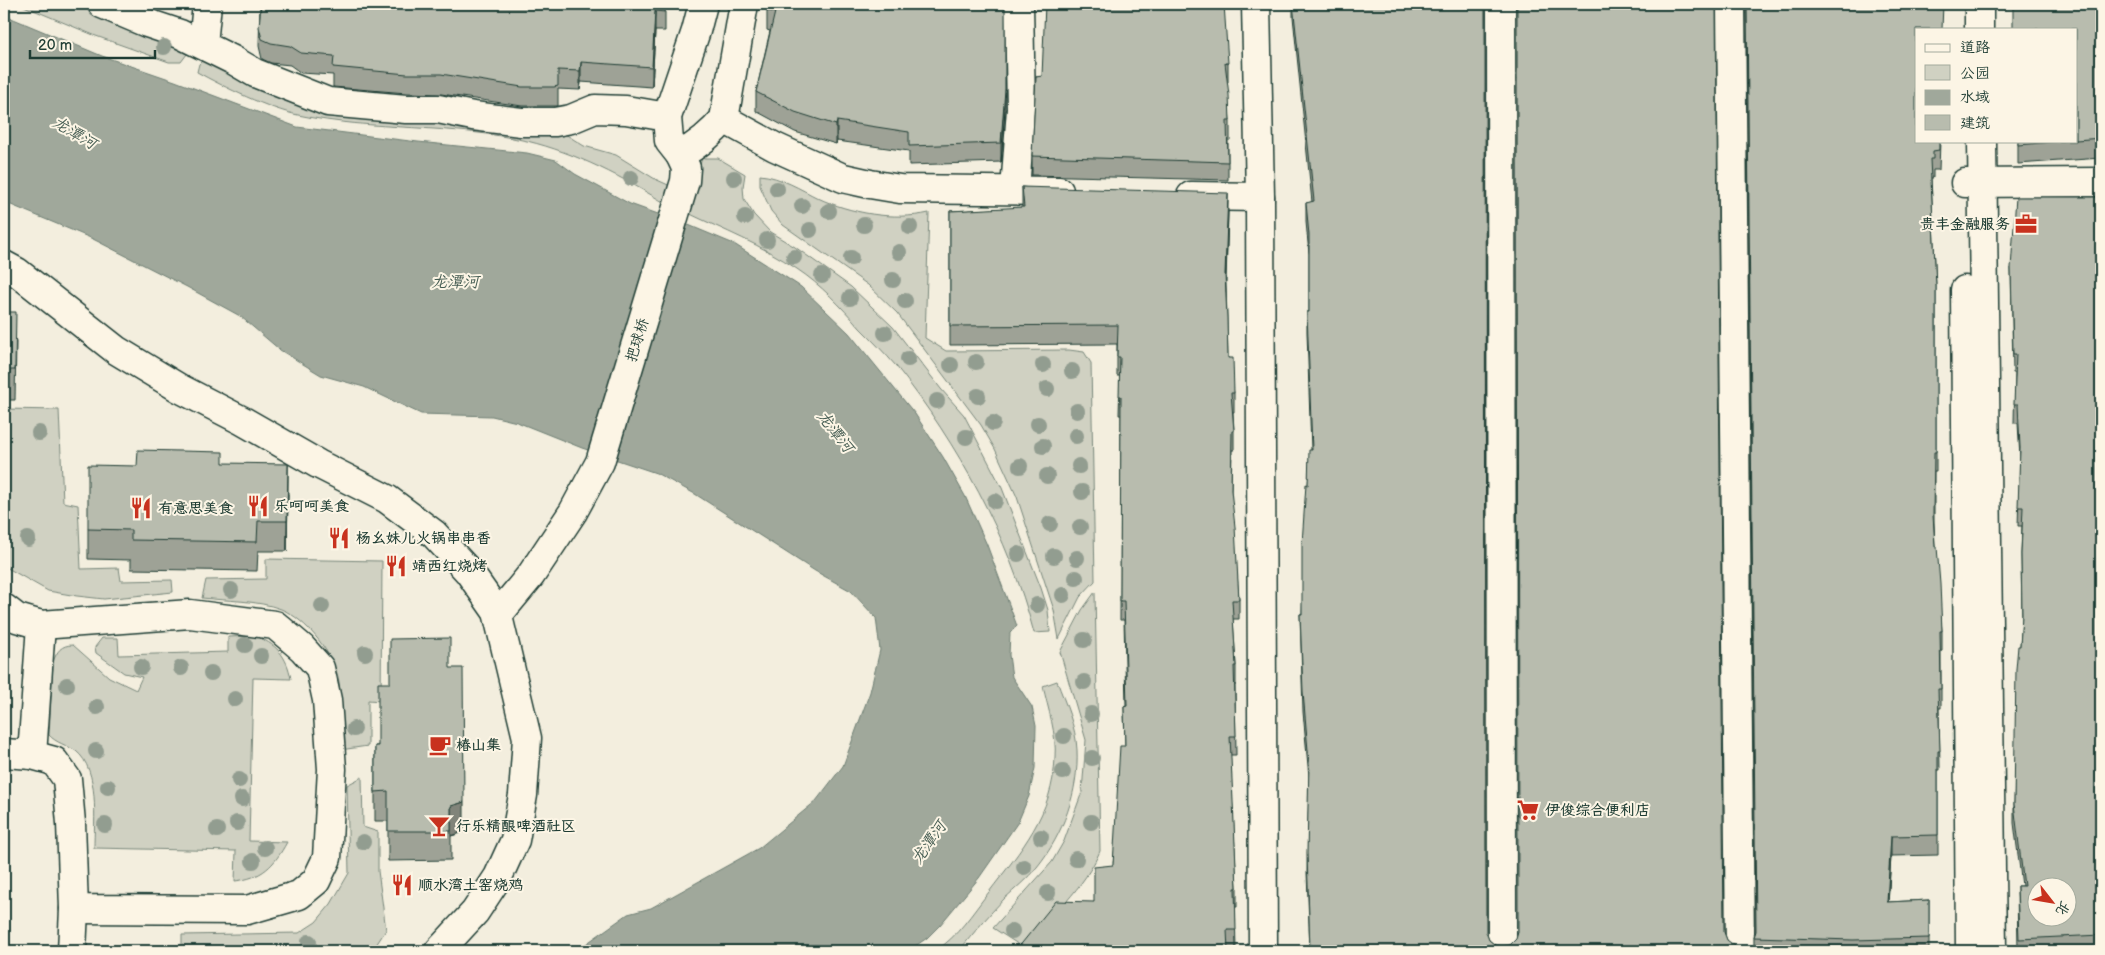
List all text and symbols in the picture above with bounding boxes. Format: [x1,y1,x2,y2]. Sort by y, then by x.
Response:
scale bar [30,28,155,60]
legend [1915,28,2078,142]
text: 20 m [38,36,72,55]
text: 道路 [1960,38,1990,57]
text: 公园 [1960,64,1990,83]
text: 水域 [1960,88,1990,107]
water label: 龙潭河 [49,113,102,155]
text: 建筑 [1960,114,1990,133]
office icon: 贵丰金融服务 [2013,211,2039,237]
place label: 贵丰金融服务 [1920,215,2010,234]
water label: 龙潭河 [431,273,482,292]
street label: 把球桥 [622,316,653,364]
water label: 龙潭河 [813,407,859,459]
restaurant icon: 乐呵呵美食 [245,493,271,519]
restaurant icon: 有意思美食 [128,495,154,521]
place label: 乐呵呵美食 [274,497,349,516]
place label: 有意思美食 [158,499,233,518]
restaurant icon: 杨幺妹儿火锅串串香 [326,525,352,551]
place label: 杨幺妹儿火锅串串香 [356,529,491,548]
restaurant icon: 靖西红烧烤 [383,553,409,579]
place label: 靖西红烧烤 [412,557,488,576]
cafe icon: 椿山集 [427,732,453,758]
place label: 椿山集 [456,736,501,755]
supermarket icon: 伊俊综合便利店 [1515,797,1541,823]
place label: 伊俊综合便利店 [1545,801,1650,820]
bar icon: 行乐精酿啤酒社区 [426,813,452,839]
water label: 龙潭河 [908,815,952,868]
place label: 行乐精酿啤酒社区 [456,817,576,836]
restaurant icon: 顺水湾土窑烧鸡 [389,872,415,898]
place label: 顺水湾土窑烧鸡 [418,876,523,895]
north arrow [2028,878,2078,928]
text: 北 [2052,898,2074,919]

